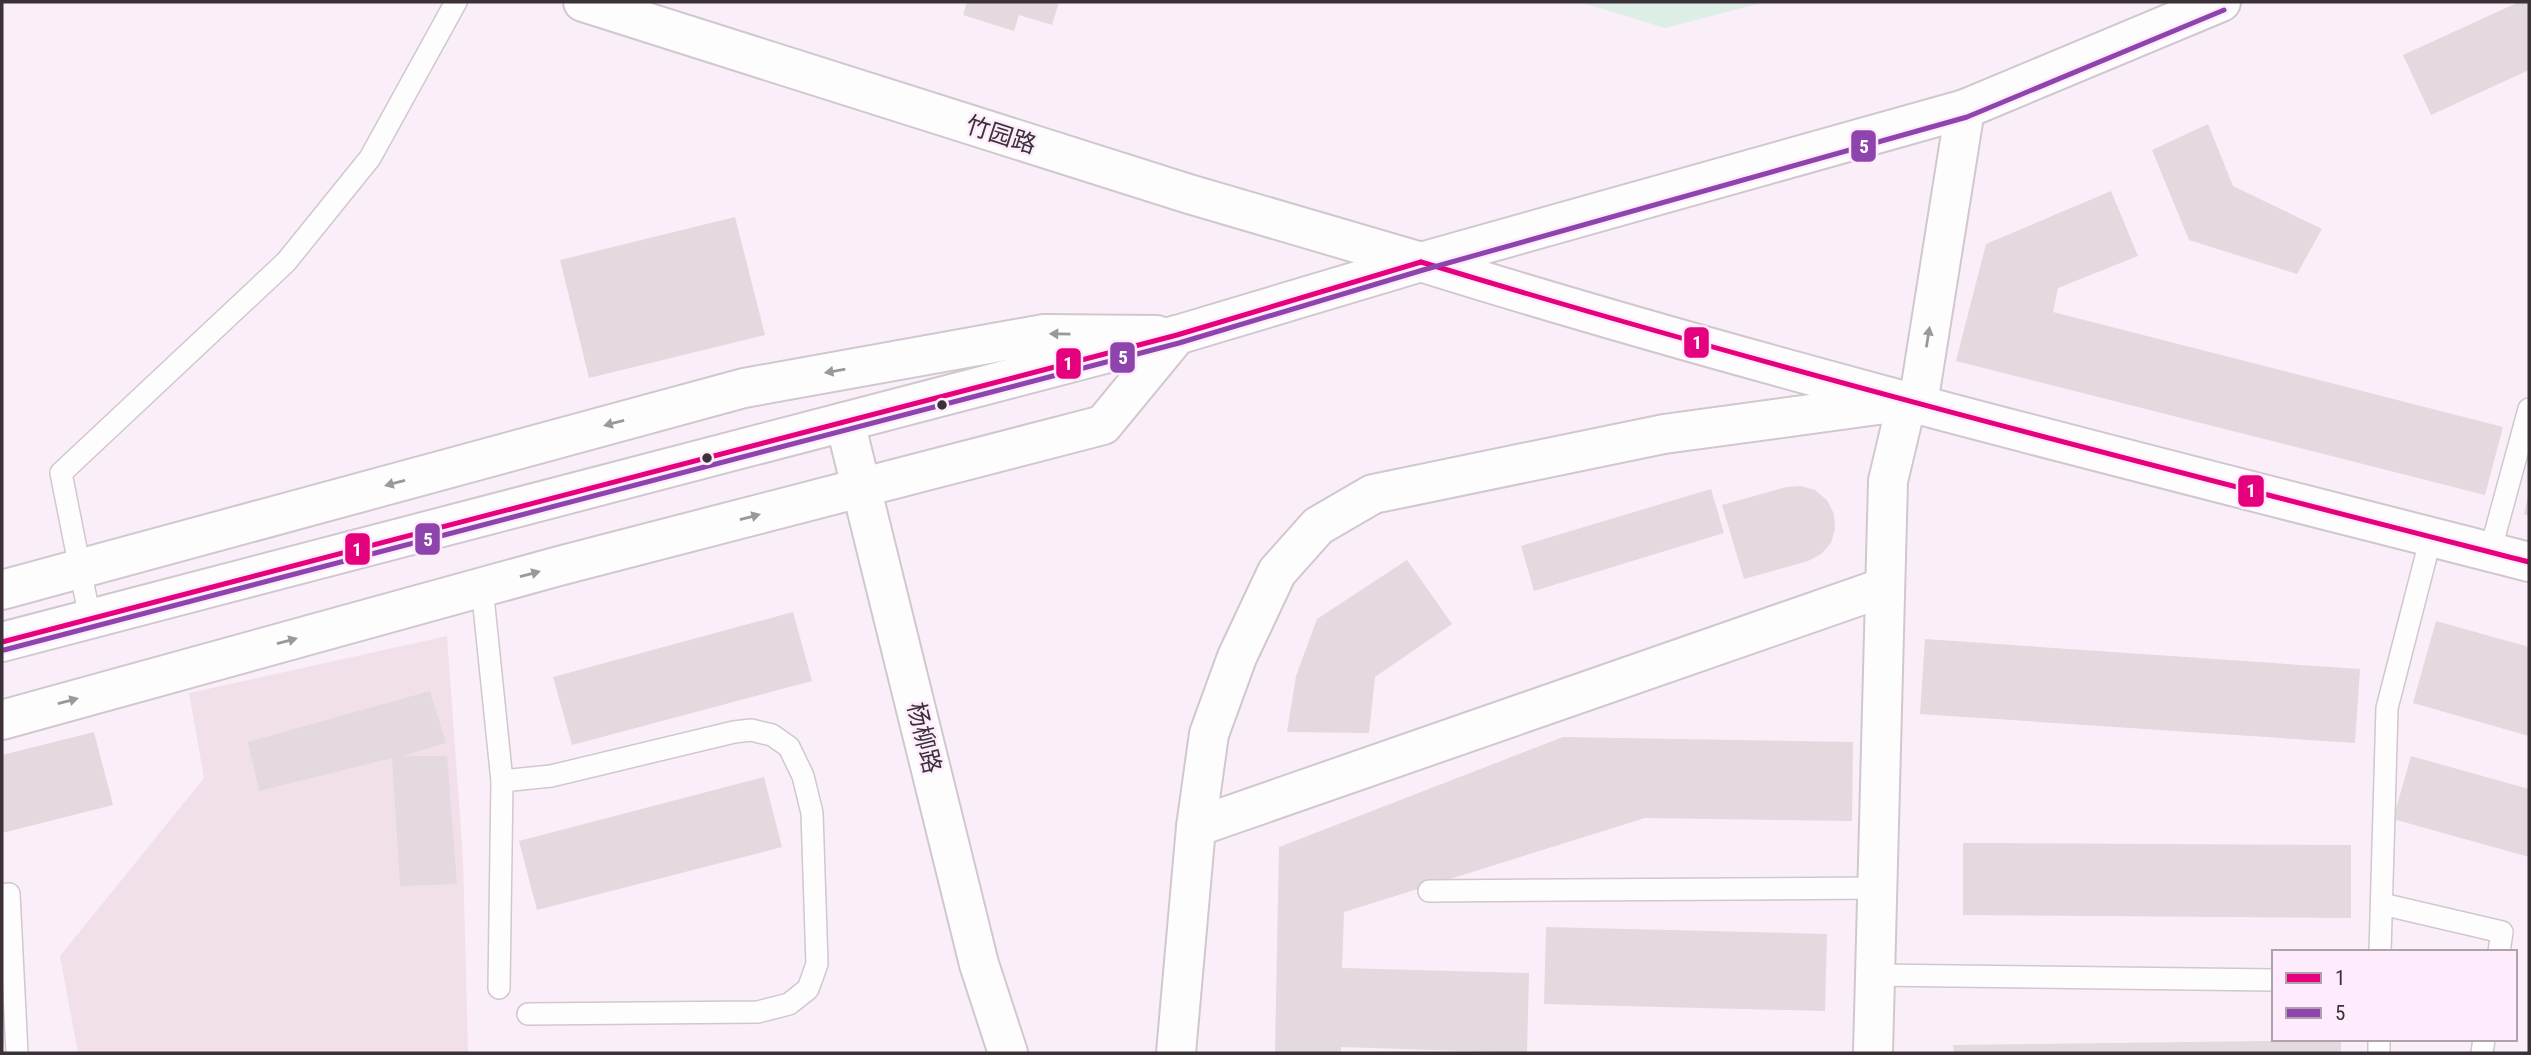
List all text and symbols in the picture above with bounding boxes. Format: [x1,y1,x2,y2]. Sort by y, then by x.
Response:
street label: 竹园路 [962,111,1040,159]
line badge: 5 [1850,129,1877,163]
text: 5 [1859,135,1869,158]
line badge: 1 [1683,326,1710,359]
one-way arrow [1923,326,1934,348]
one-way arrow [1048,328,1070,340]
text: 1 [1692,331,1702,354]
line badge: 5 [1109,341,1136,374]
text: 5 [1118,346,1128,369]
line badge: 1 [1055,347,1082,380]
text: 1 [1063,352,1073,375]
one-way arrow [824,366,846,377]
unlabelled marker [935,398,949,412]
one-way arrow [603,418,625,429]
unlabelled marker [700,451,714,465]
line badge: 1 [2237,474,2265,508]
one-way arrow [384,478,406,489]
text: 1 [2246,479,2256,502]
one-way arrow [739,511,761,522]
line badge: 5 [414,522,441,556]
text: 5 [423,528,433,551]
line badge: 1 [344,532,371,566]
text: 1 [352,538,362,561]
one-way arrow [520,569,541,579]
one-way arrow [276,635,298,646]
one-way arrow [57,696,78,706]
street label: 杨柳路 [902,700,946,776]
legend [2272,950,2517,1041]
text: 1 [2335,966,2345,990]
text: 5 [2335,1001,2345,1025]

